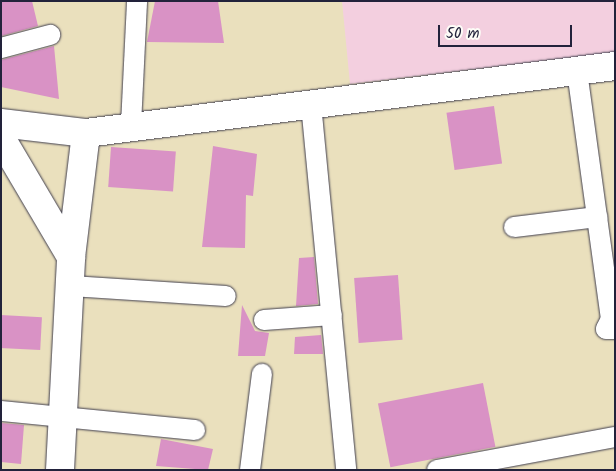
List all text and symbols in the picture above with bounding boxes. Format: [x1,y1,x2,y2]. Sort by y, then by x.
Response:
scale bar [441,15,575,47]
text: 50 m [446,22,480,46]

